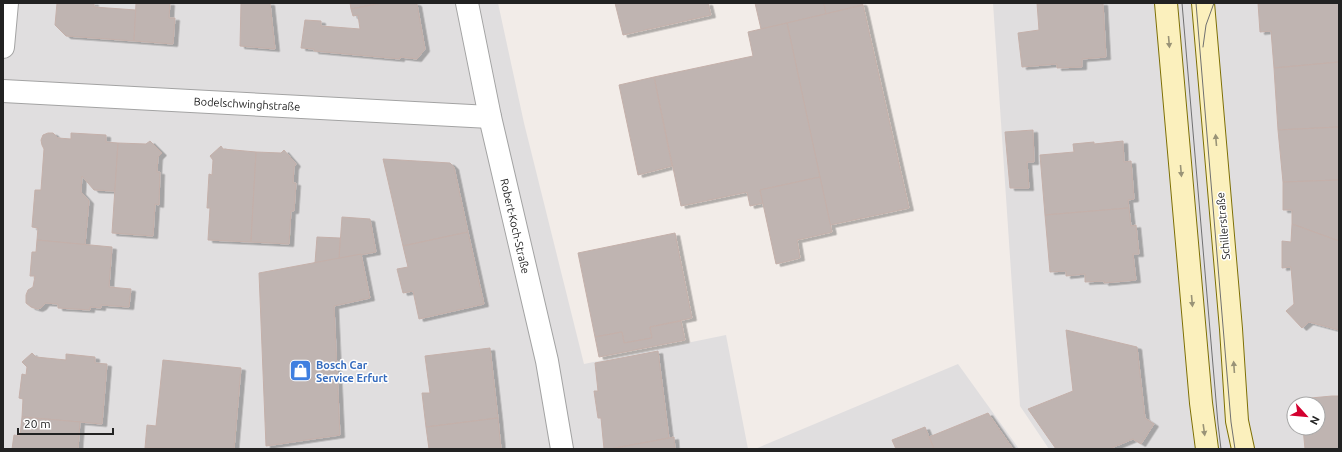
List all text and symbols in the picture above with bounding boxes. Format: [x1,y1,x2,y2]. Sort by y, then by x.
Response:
one-way arrow [1166,36,1173,48]
street label: Bodelschwinghstraße [193,95,301,113]
one-way arrow [1212,134,1219,146]
one-way arrow [1177,165,1184,177]
street label: Robert-Koch-Straße [498,177,532,275]
street label: Schillerstraße [1214,192,1232,260]
one-way arrow [1189,295,1195,307]
shop icon: Bosch Car Service Erfurt [287,358,313,384]
place label: Bosch Car Service Erfurt [316,359,388,384]
one-way arrow [1230,361,1237,373]
north arrow [1286,396,1326,436]
scale bar [18,410,113,436]
text: N [1308,414,1322,427]
text: 20 m [24,417,51,430]
one-way arrow [1201,424,1207,436]

